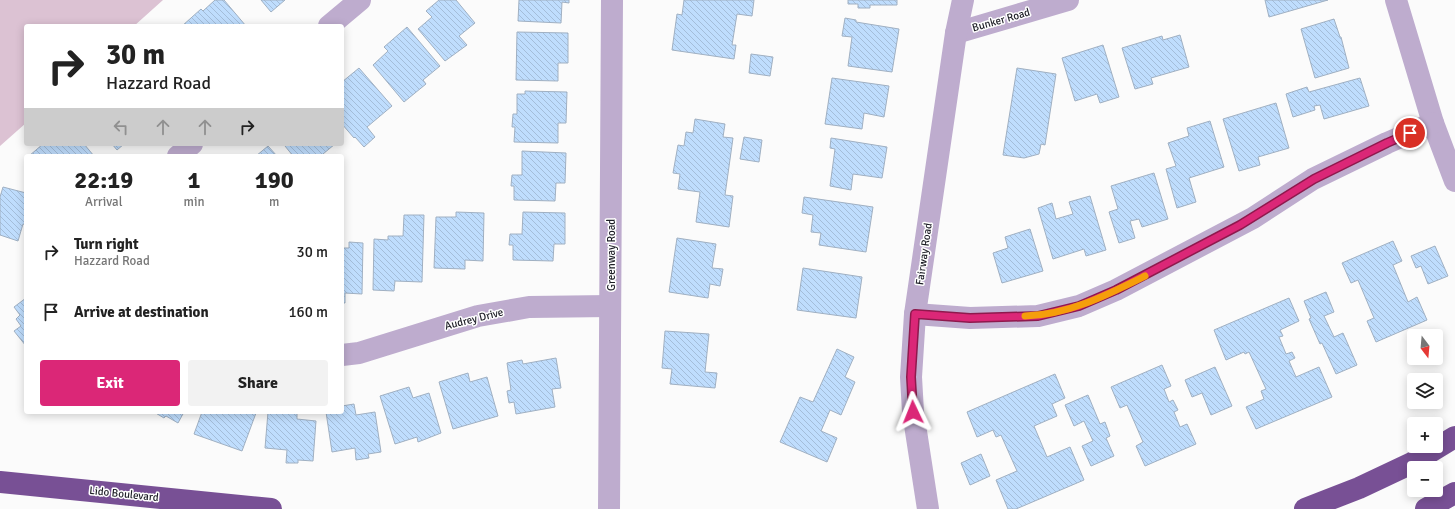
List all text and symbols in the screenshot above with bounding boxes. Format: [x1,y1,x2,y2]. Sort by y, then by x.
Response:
street label: Bunker Road [971,6,1032,34]
text: 30 m [106,38,165,72]
icon: right [40,40,92,92]
text: Hazzard Road [106,72,211,94]
icon: left [110,116,132,138]
icon: ahead [152,116,174,138]
icon: ahead [194,116,216,138]
icon: right [236,116,258,138]
pin [1393,116,1427,150]
icon: arrive [1399,122,1421,144]
text: 22:19 [74,165,133,195]
text: 1 [188,165,200,195]
text: 190 [255,165,294,195]
text: Arrival [85,194,122,210]
text: min [184,194,205,210]
text: m [269,194,279,210]
street label: Greenway Road [605,219,618,291]
street label: Fairway Road [913,222,935,286]
text: Turn right [74,235,139,253]
icon: right [40,241,62,263]
text: 30 m [297,243,328,261]
text: Hazzard Road [74,253,150,269]
icon: arrive [40,301,62,323]
text: Arrive at destination [74,303,209,321]
text: 160 m [288,303,328,321]
street label: Audrey Drive [443,305,505,333]
north arrow [1407,329,1443,365]
map controls [1407,329,1443,497]
button: Exit [40,360,180,406]
button: Share [188,360,328,406]
button: layers [1407,373,1443,409]
position arrow [892,391,934,433]
button: + [1407,417,1443,453]
button: − [1407,461,1443,497]
street label: Lido Boulevard [89,484,160,504]

